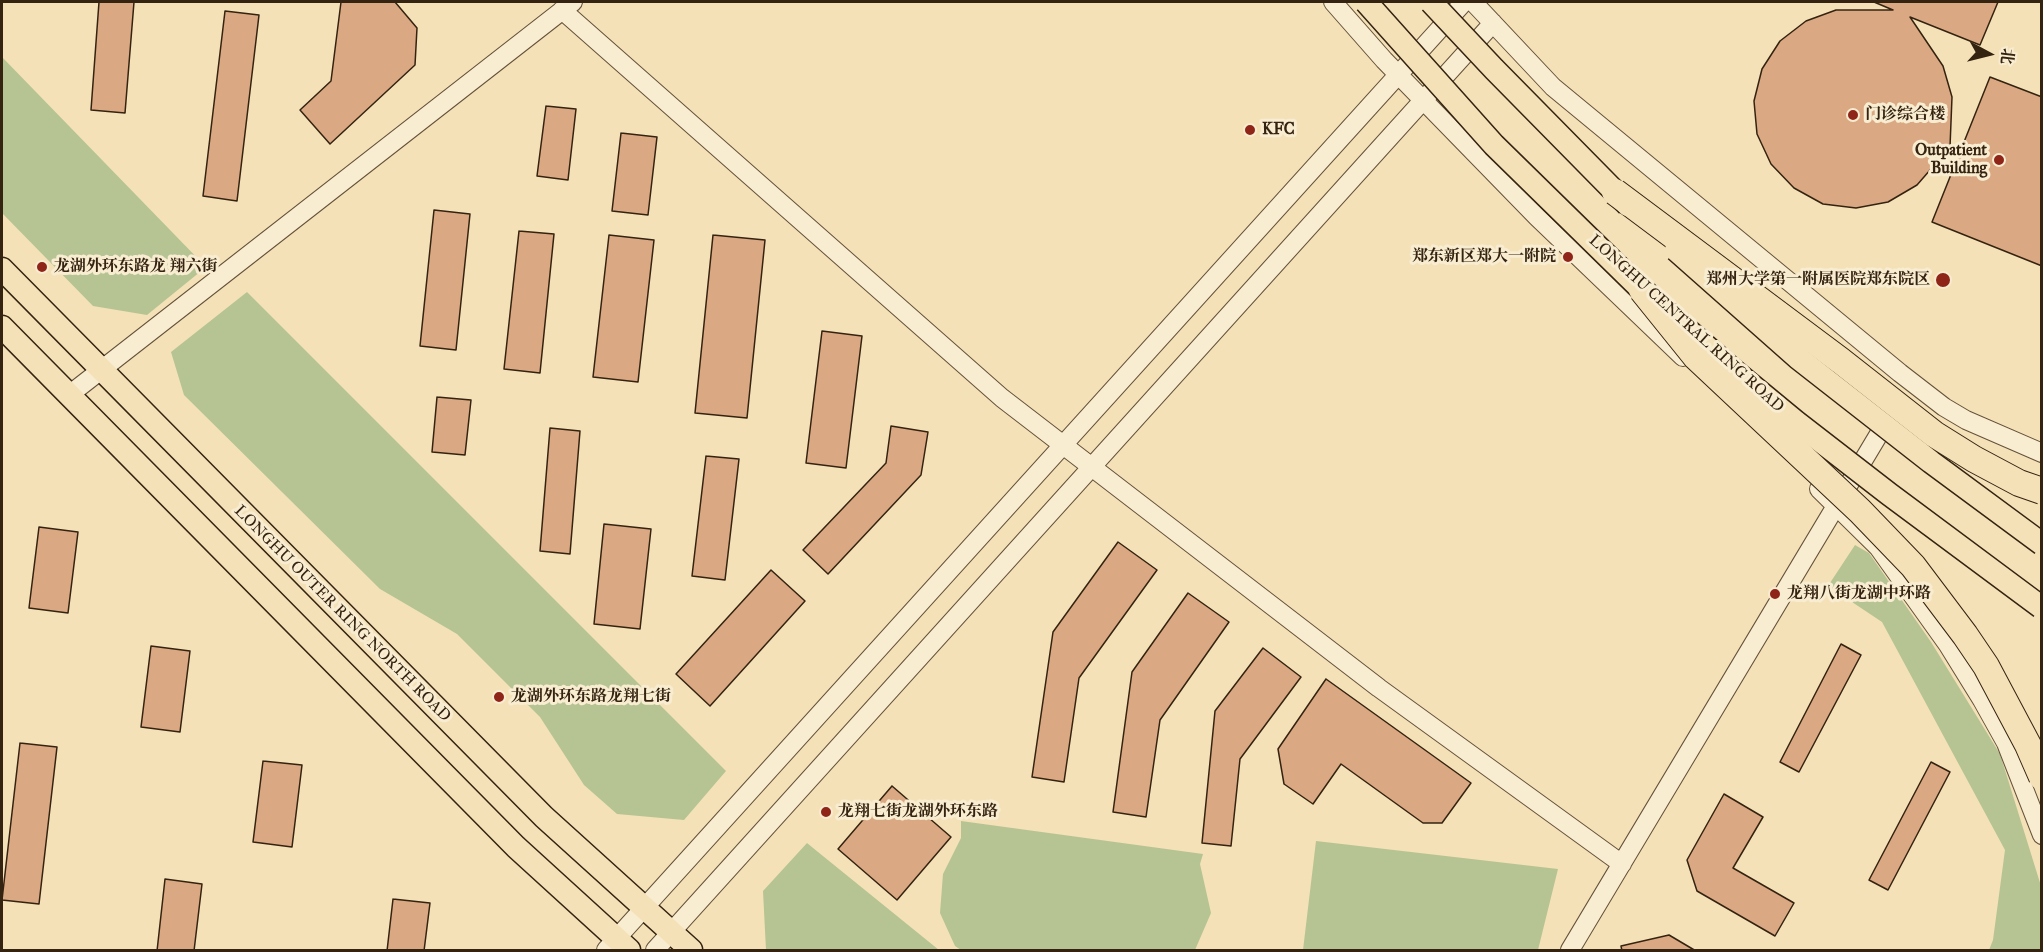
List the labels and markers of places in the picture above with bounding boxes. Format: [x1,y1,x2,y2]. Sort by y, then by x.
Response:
place label: 门诊综合楼 [1865,105,1945,125]
marker: 门诊综合楼 [1846,108,1860,122]
place label: KFC [1262,120,1295,140]
marker: KFC [1243,123,1257,137]
place label: Outpatient Building [1915,141,1987,179]
marker: Outpatient Building [1992,153,2006,167]
place label: 郑东新区郑大一附院 [1412,247,1556,267]
marker: 郑东新区郑大一附院 [1561,250,1575,264]
place label: 龙湖外环东路龙 翔六街 [54,257,217,277]
marker: 龙湖外环东路龙 翔六街 [35,260,49,274]
place label: 郑州大学第一附属医院郑东院区 [1706,270,1930,290]
marker: 郑州大学第一附属医院郑东院区 [1934,271,1952,289]
place label: 龙翔八街龙湖中环路 [1787,584,1931,604]
marker: 龙翔八街龙湖中环路 [1768,587,1782,601]
place label: 龙湖外环东路龙翔七街 [511,687,671,707]
marker: 龙湖外环东路龙翔七街 [492,690,506,704]
place label: 龙翔七街龙湖外环东路 [838,802,998,822]
marker: 龙翔七街龙湖外环东路 [819,805,833,819]

